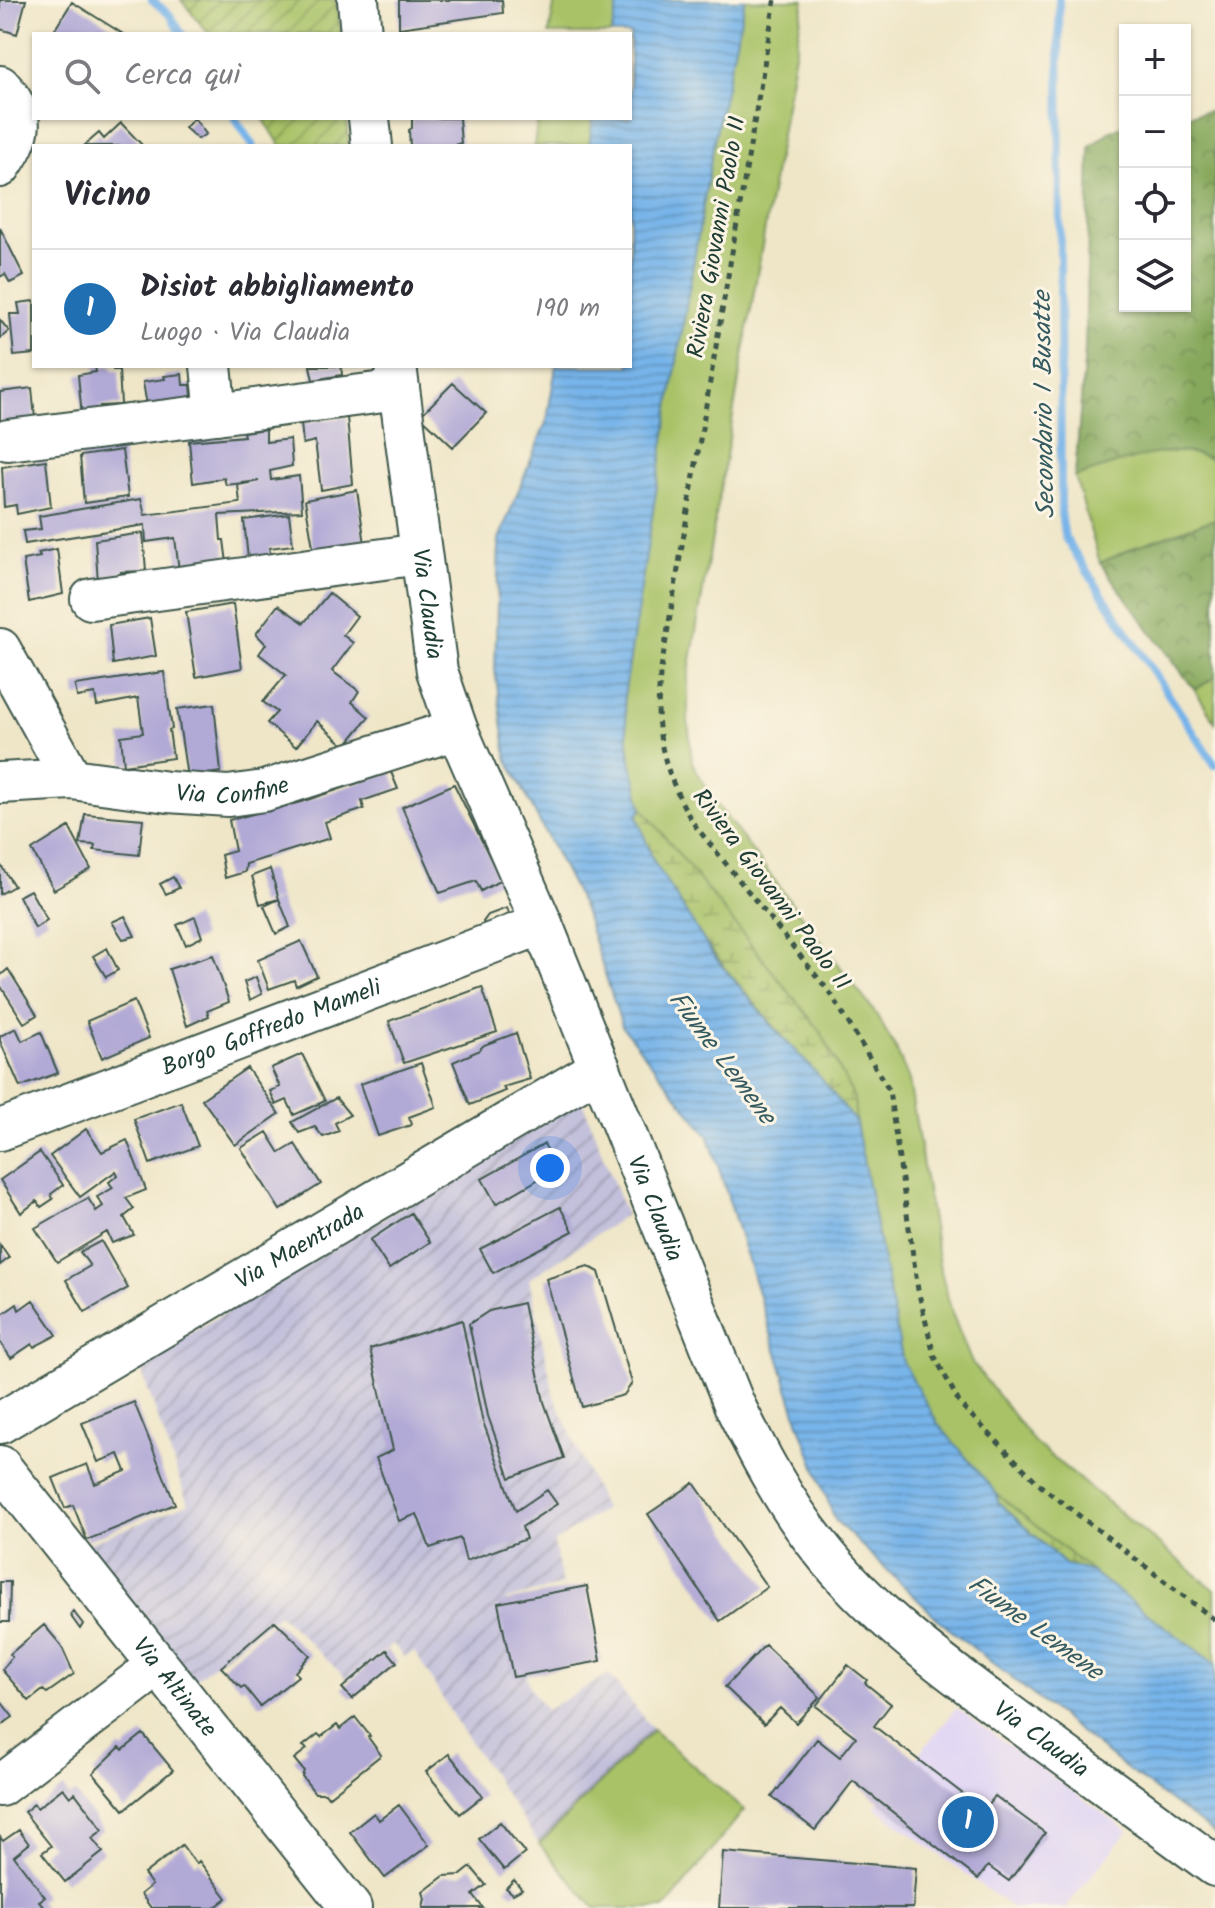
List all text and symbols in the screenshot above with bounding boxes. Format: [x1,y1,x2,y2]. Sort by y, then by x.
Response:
map controls [1119,24,1191,312]
button: + [1119,24,1191,96]
search box [32,32,632,120]
text: Cerca qui [124,52,241,100]
icon: search [60,54,104,98]
button: − [1119,96,1191,168]
street label: Riviera Giovanni Paolo II [677,113,758,361]
button: locate [1119,168,1191,240]
text: Vicino [64,169,151,223]
button: layers [1119,240,1191,312]
text: Disiot abbigliamento [140,264,414,312]
text: 1 [86,288,94,330]
text: 190 m [535,288,600,330]
water label: Secondario I Busatte [1022,289,1068,519]
text: Luogo · Via Claudia [140,312,350,354]
street label: Via Claudia [400,546,453,662]
street label: Via Confine [175,766,295,817]
street label: Riviera Giovanni Paolo II [681,780,860,1000]
street label: Borgo Goffredo Mameli [156,968,388,1088]
water label: Fiume Lemene [657,982,787,1136]
your location [530,1148,570,1188]
street label: Via Claudia [616,1150,693,1268]
street label: Via Maentrada [228,1193,373,1301]
water label: Fiume Lemene [958,1565,1113,1694]
street label: Via Altinate [122,1629,227,1747]
street label: Via Claudia [984,1691,1097,1789]
pin: 1 [942,1792,994,1852]

